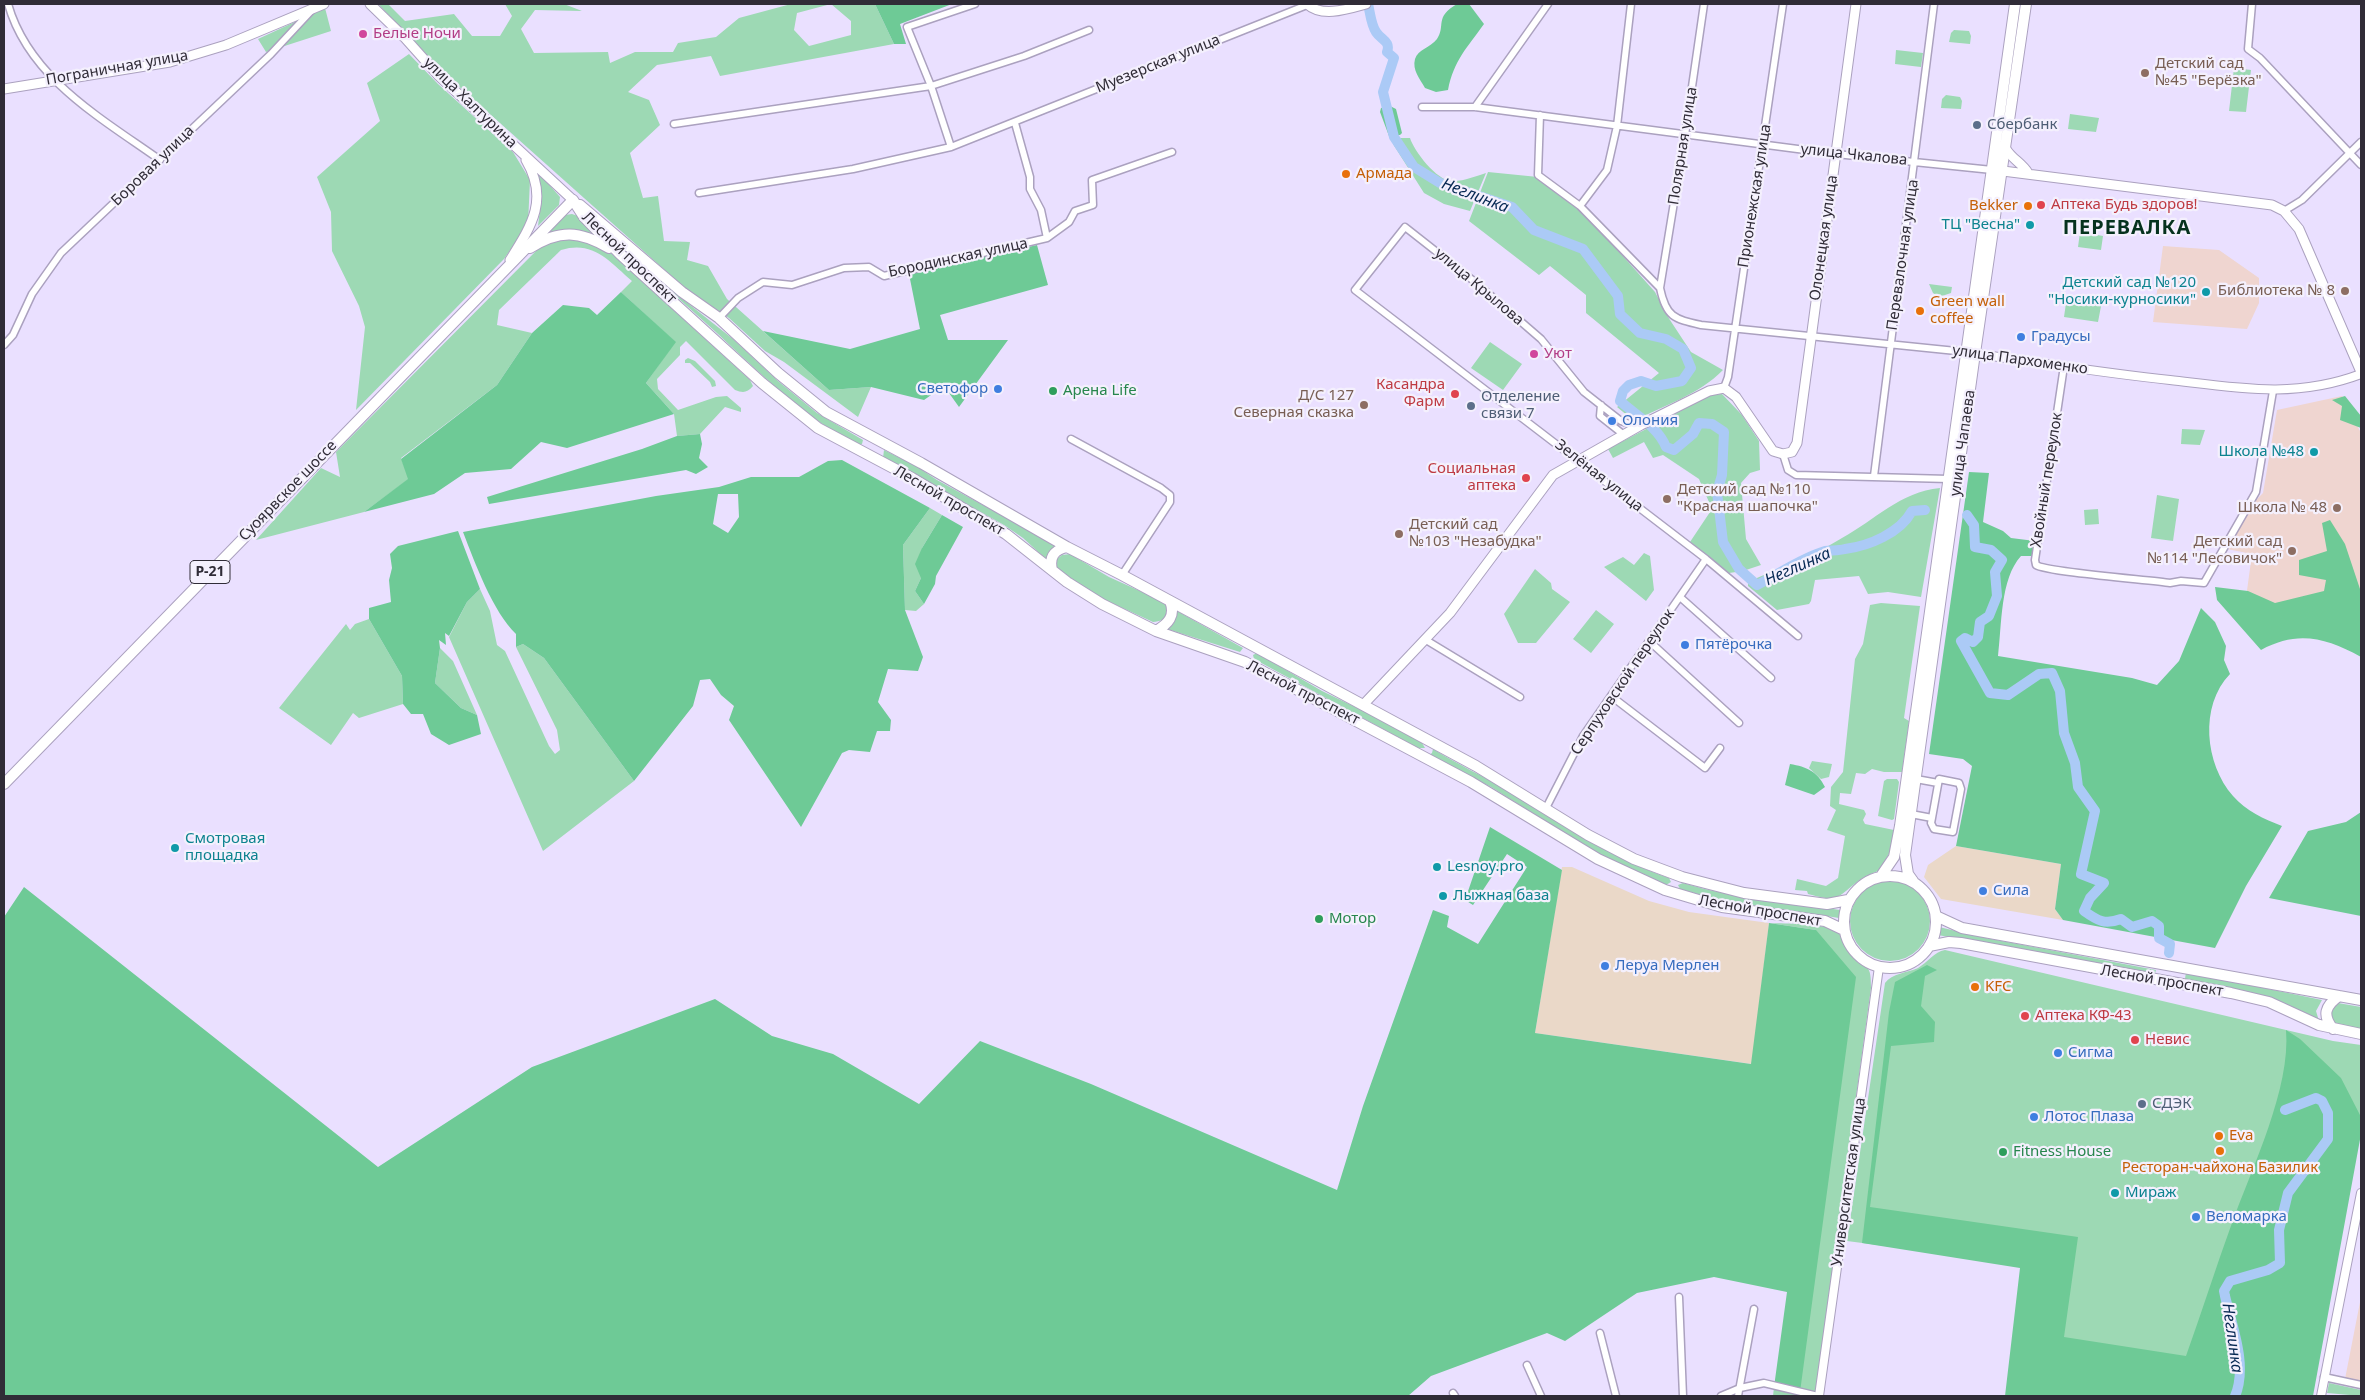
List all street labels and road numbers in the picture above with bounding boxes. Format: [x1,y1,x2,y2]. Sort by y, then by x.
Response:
street label: Муезерская улица [1093,31,1223,97]
street label: Пограничная улица [45,47,189,89]
street label: улица Халтурина [420,54,520,152]
street label: Полярная улица [1665,86,1701,206]
street label: Боровая улица [108,122,198,210]
street label: Прионежская улица [1735,123,1775,269]
street label: улица Чкалова [1800,140,1908,170]
street label: Олонецкая улица [1806,174,1842,302]
street label: Перевалочная улица [1883,178,1923,332]
street label: Лесной проспект [578,208,680,308]
street label: Бородинская улица [887,234,1029,282]
street label: улица Крылова [1431,244,1527,330]
street label: улица Пархоменко [1951,342,2089,378]
street label: улица Чапаева [1947,389,1979,497]
street label: Хвойный переулок [2027,411,2067,549]
street label: Зелёная улица [1551,436,1647,516]
street label: Суоярвское шоссе [235,437,341,545]
street label: Лесной проспект [891,462,1007,540]
road number: Р-21 [190,560,230,584]
street label: Серпуховской переулок [1567,605,1679,759]
street label: Лесной проспект [1244,657,1362,729]
street label: Лесной проспект [1697,891,1823,931]
street label: Лесной проспект [2099,961,2225,1001]
street label: Университетская улица [1828,1096,1870,1268]

